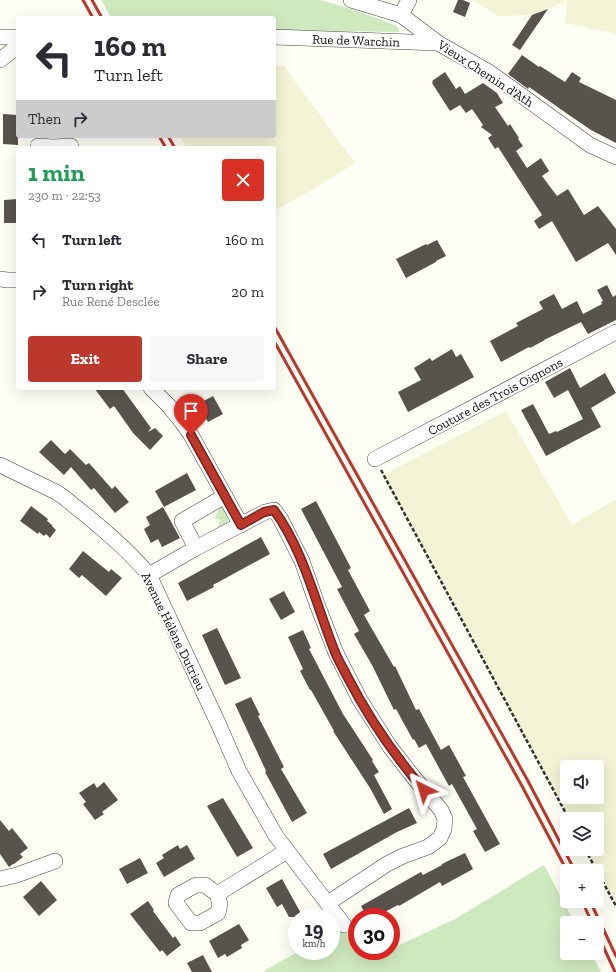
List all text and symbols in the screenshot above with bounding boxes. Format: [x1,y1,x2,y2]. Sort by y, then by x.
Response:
text: 160 m [94,30,166,63]
street label: Rue de Warchin [312,31,401,50]
icon: left [28,32,80,84]
street label: Vieux Chemin d'Ath [434,36,537,110]
text: Turn left [94,64,163,86]
icon: right [69,108,91,130]
text: Then [28,110,61,128]
text: 1 min [28,158,85,187]
button: close [222,159,264,201]
text: 230 m · 22:53 [28,188,101,203]
icon: left [28,229,50,251]
text: Turn left [62,231,122,249]
text: 160 m [225,231,264,249]
text: Turn right [62,276,133,294]
icon: right [28,281,50,303]
text: 20 m [231,283,264,301]
text: Rue René Desclée [62,294,160,309]
button: Exit [28,336,142,382]
button: Share [150,336,264,382]
street label: Couture des Trois Oignons [425,354,565,438]
pin [174,394,208,435]
icon: arrive [180,400,202,422]
street label: Avenue Hélène Dutrieu [138,570,209,693]
map controls [560,760,604,960]
button: sound [560,760,604,804]
position arrow [403,769,445,811]
button: layers [560,812,604,856]
button: + [560,864,604,908]
speed limit sign: 30 [348,908,400,960]
button: − [560,916,604,960]
text: 19 [305,917,323,941]
text: km/h [303,938,325,950]

